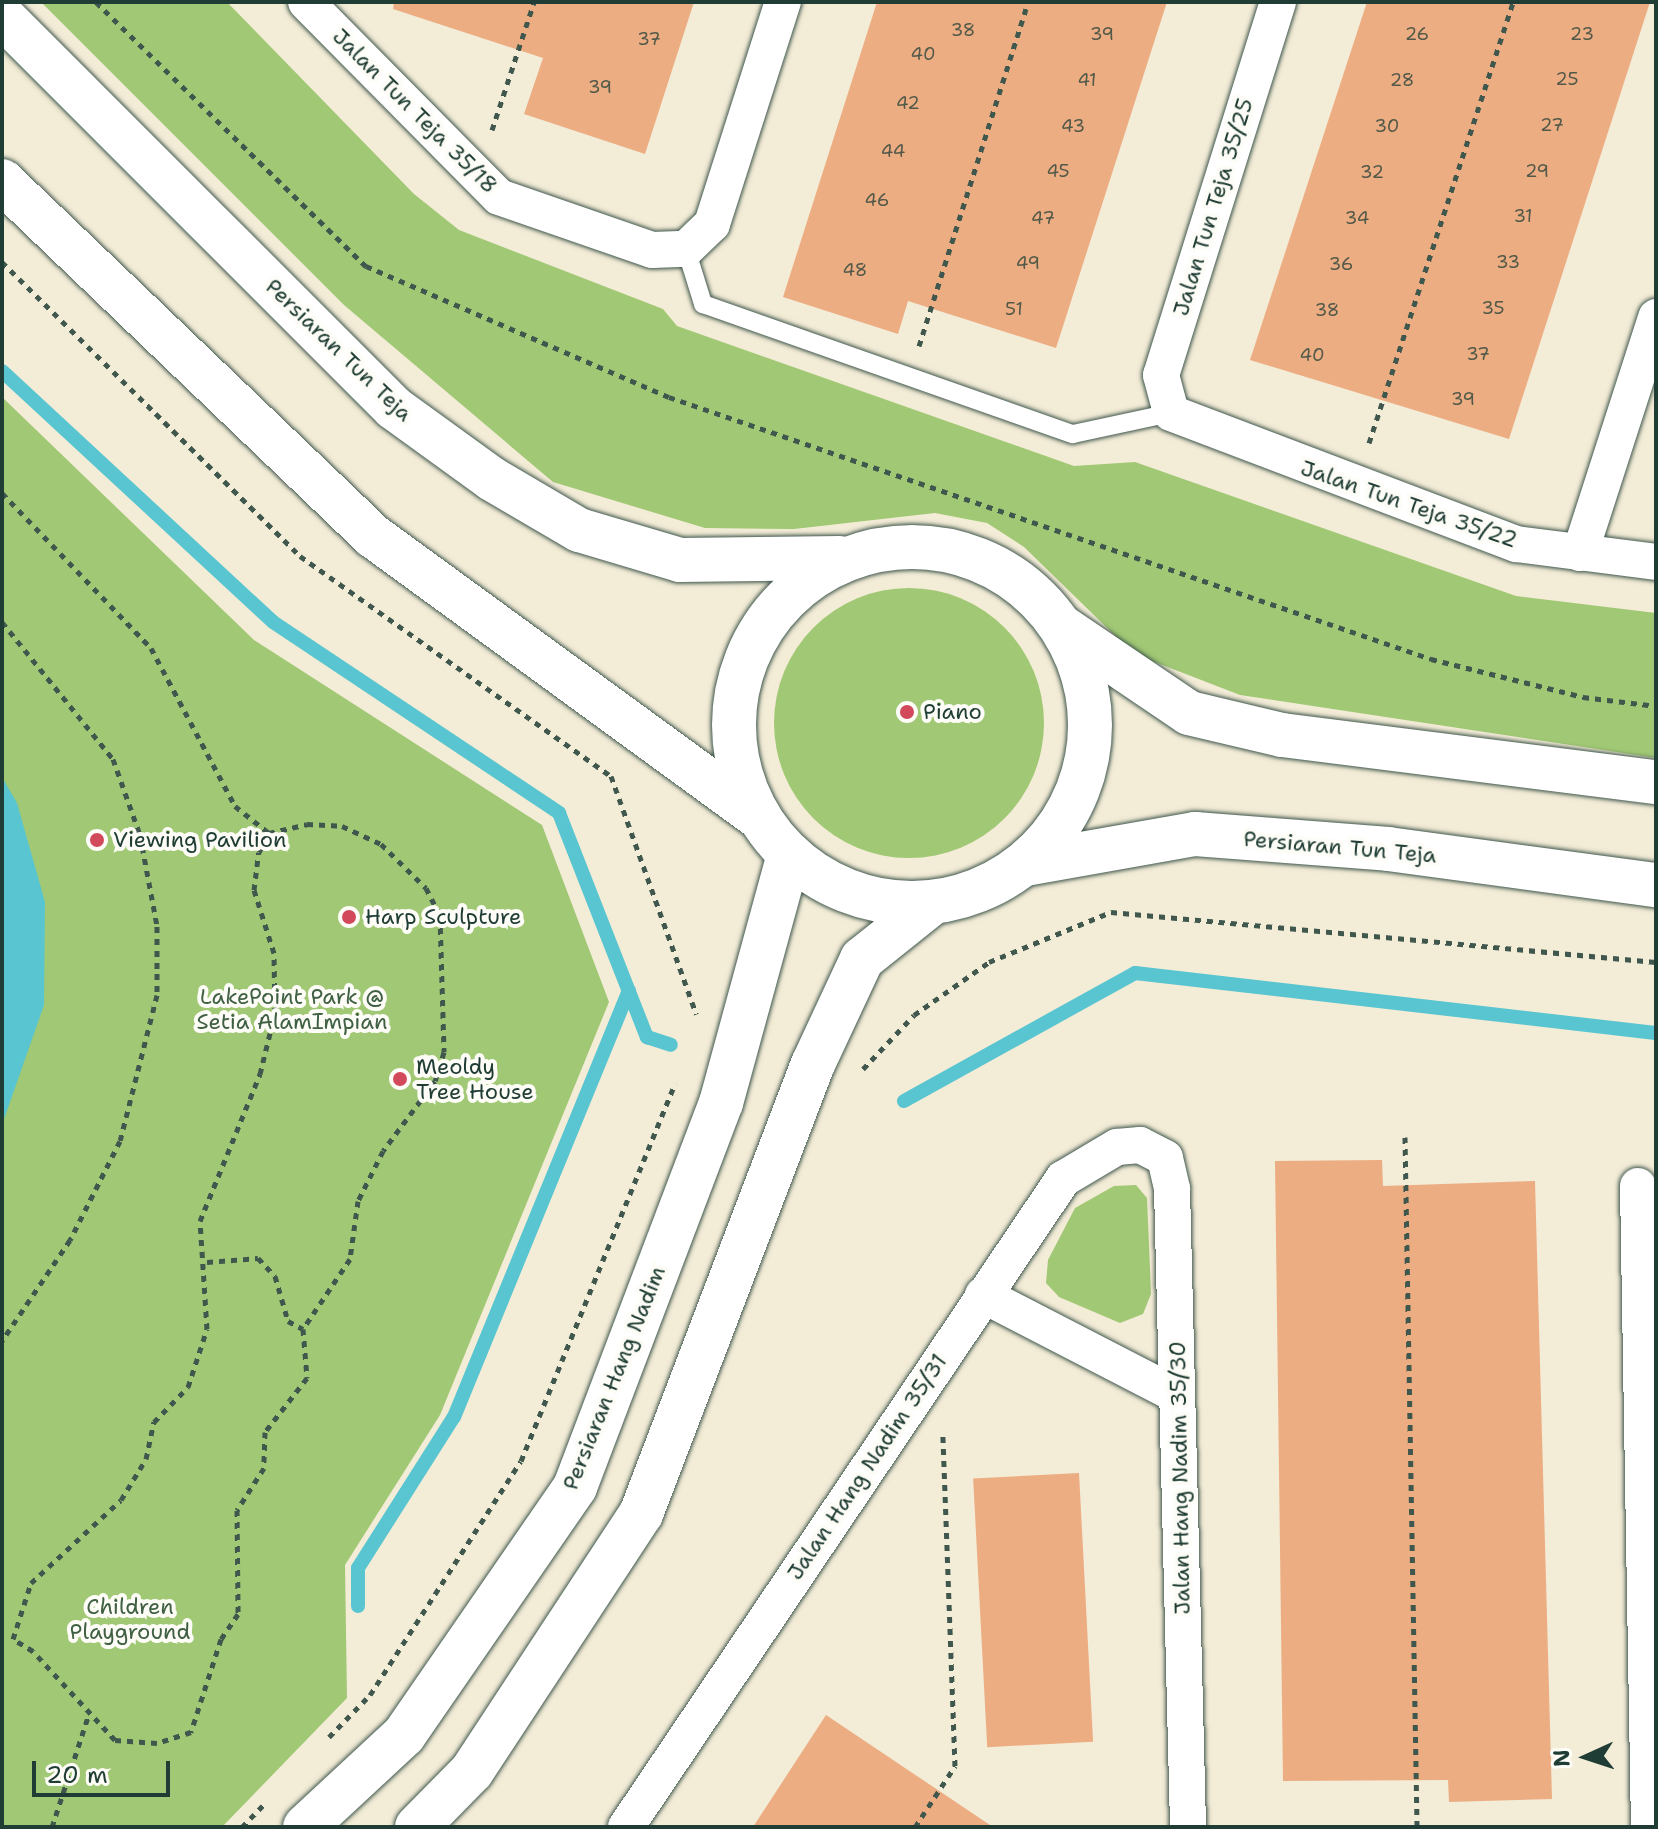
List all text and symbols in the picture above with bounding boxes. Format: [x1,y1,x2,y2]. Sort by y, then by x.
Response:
house number: 38 [951,19,975,41]
street label: Jalan Tun Teja 35/18 [327,23,503,199]
house number: 39 [1090,23,1114,45]
house number: 26 [1405,23,1429,45]
house number: 23 [1570,23,1594,45]
house number: 37 [637,28,661,50]
house number: 40 [910,43,936,65]
house number: 25 [1555,68,1579,90]
house number: 41 [1077,69,1097,91]
house number: 28 [1390,69,1414,91]
house number: 39 [588,76,612,98]
house number: 42 [896,92,920,114]
street label: Jalan Tun Teja 35/25 [1167,95,1259,319]
house number: 27 [1540,114,1564,136]
house number: 43 [1061,115,1085,137]
house number: 30 [1375,115,1399,137]
house number: 44 [881,140,905,162]
house number: 45 [1046,160,1070,182]
house number: 29 [1525,160,1549,182]
house number: 32 [1360,161,1384,183]
house number: 46 [865,189,889,211]
house number: 31 [1513,205,1533,227]
house number: 47 [1031,207,1055,229]
house number: 34 [1345,207,1369,229]
house number: 33 [1496,251,1520,273]
house number: 49 [1016,252,1040,274]
house number: 36 [1329,253,1353,275]
house number: 48 [843,259,867,281]
street label: Persiaran Tun Teja [260,273,418,427]
house number: 35 [1481,297,1505,319]
house number: 51 [1005,298,1023,320]
house number: 38 [1315,299,1339,321]
house number: 37 [1466,343,1490,365]
house number: 40 [1299,344,1325,366]
house number: 39 [1451,388,1475,410]
street label: Jalan Tun Teja 35/22 [1297,454,1521,554]
place label: Piano [923,699,982,725]
marker: Piano [898,703,916,721]
street label: Persiaran Tun Teja [1242,825,1438,869]
place label: Viewing Pavilion [113,827,286,853]
marker: Viewing Pavilion [88,831,106,849]
place label: Harp Sculpture [365,904,521,930]
marker: Harp Sculpture [340,908,358,926]
park label: LakePoint Park @ Setia AlamImpian [197,983,387,1034]
place label: Meoldy Tree House [416,1053,534,1104]
marker: Meoldy Tree House [391,1070,409,1088]
street label: Persiaran Hang Nadim [557,1262,671,1494]
street label: Jalan Hang Nadim 35/30 [1164,1341,1196,1615]
street label: Jalan Hang Nadim 35/31 [782,1349,952,1585]
park label: Children Playground [70,1593,190,1644]
north arrow [1546,1717,1626,1797]
scale bar [36,1745,174,1795]
text: N [1547,1749,1576,1768]
text: 20 m [46,1759,108,1791]

